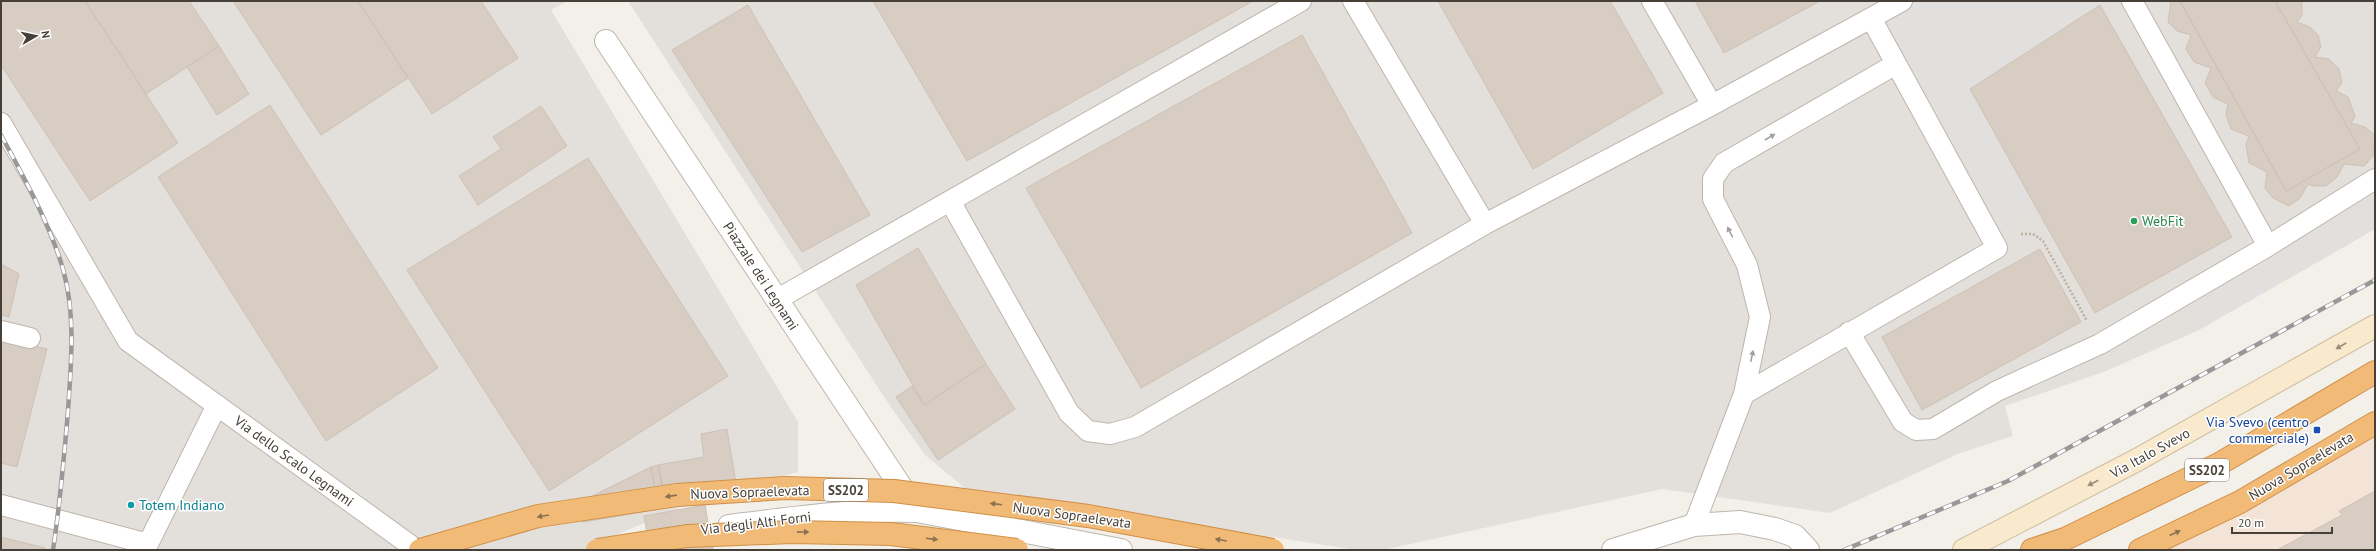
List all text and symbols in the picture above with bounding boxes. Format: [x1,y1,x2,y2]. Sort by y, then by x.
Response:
north arrow [16,16,56,56]
text: N [38,30,53,39]
one-way arrow [1764,133,1776,140]
place label: WebFit [2142,212,2184,230]
marker: WebFit [2129,216,2139,226]
street label: Piazzale dei Legnami [719,218,803,334]
one-way arrow [1727,226,1733,238]
one-way arrow [2335,342,2347,349]
one-way arrow [1749,349,1755,362]
street label: Via dello Scalo Legnami [230,411,357,510]
place label: Via Svevo (centro commerciale) [2205,413,2309,447]
street label: Via Italo Svevo [2106,424,2193,483]
marker: Via Svevo (centro commerciale) [2312,425,2322,435]
street label: Nuova Sopraelevata [2245,428,2357,504]
road number: SS202 [2185,459,2229,481]
road number: SS202 [824,479,868,501]
one-way arrow [2087,480,2098,487]
street label: Nuova Sopraelevata [690,481,810,503]
one-way arrow [665,493,677,499]
place label: Totem Indiano [139,496,224,514]
street label: Nuova Sopraelevata [1012,498,1132,532]
marker: Totem Indiano [126,500,136,510]
one-way arrow [990,501,1002,508]
street label: Via degli Alti Forni [699,507,812,539]
scale bar [2232,509,2332,535]
one-way arrow [537,513,549,519]
text: 20 m [2238,515,2264,530]
one-way arrow [797,529,809,536]
one-way arrow [2169,530,2181,536]
one-way arrow [926,536,938,542]
one-way arrow [1215,537,1227,543]

